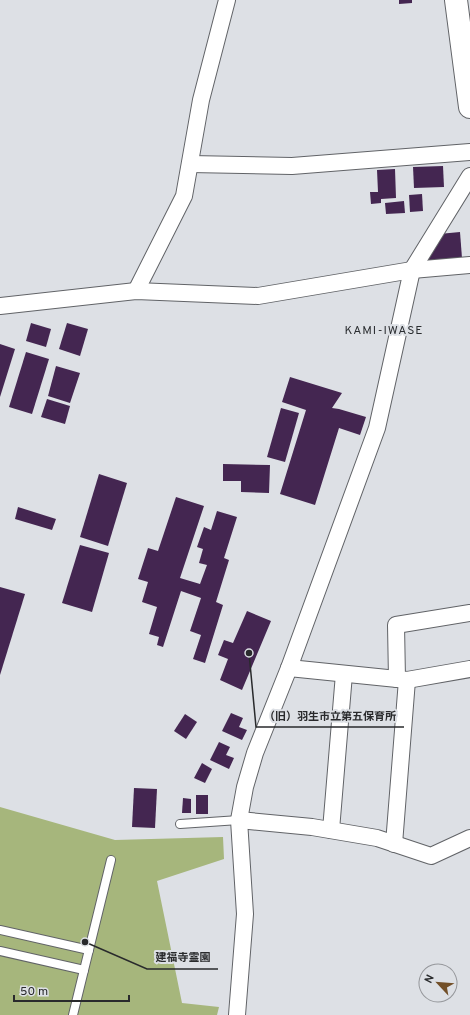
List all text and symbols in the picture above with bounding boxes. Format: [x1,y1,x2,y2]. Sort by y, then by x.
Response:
district label: KAMI-IWASE [344,323,424,339]
callout: （旧）羽生市立第五保育所 [256,704,404,727]
text: （旧）羽生市立第五保育所 [264,710,396,724]
callout: 建福寺霊園 [147,946,218,969]
text: 建福寺霊園 [156,951,211,965]
north arrow [418,963,458,1003]
text: N [422,972,438,986]
scale bar [14,977,129,1003]
text: 50 m [20,984,48,1000]

